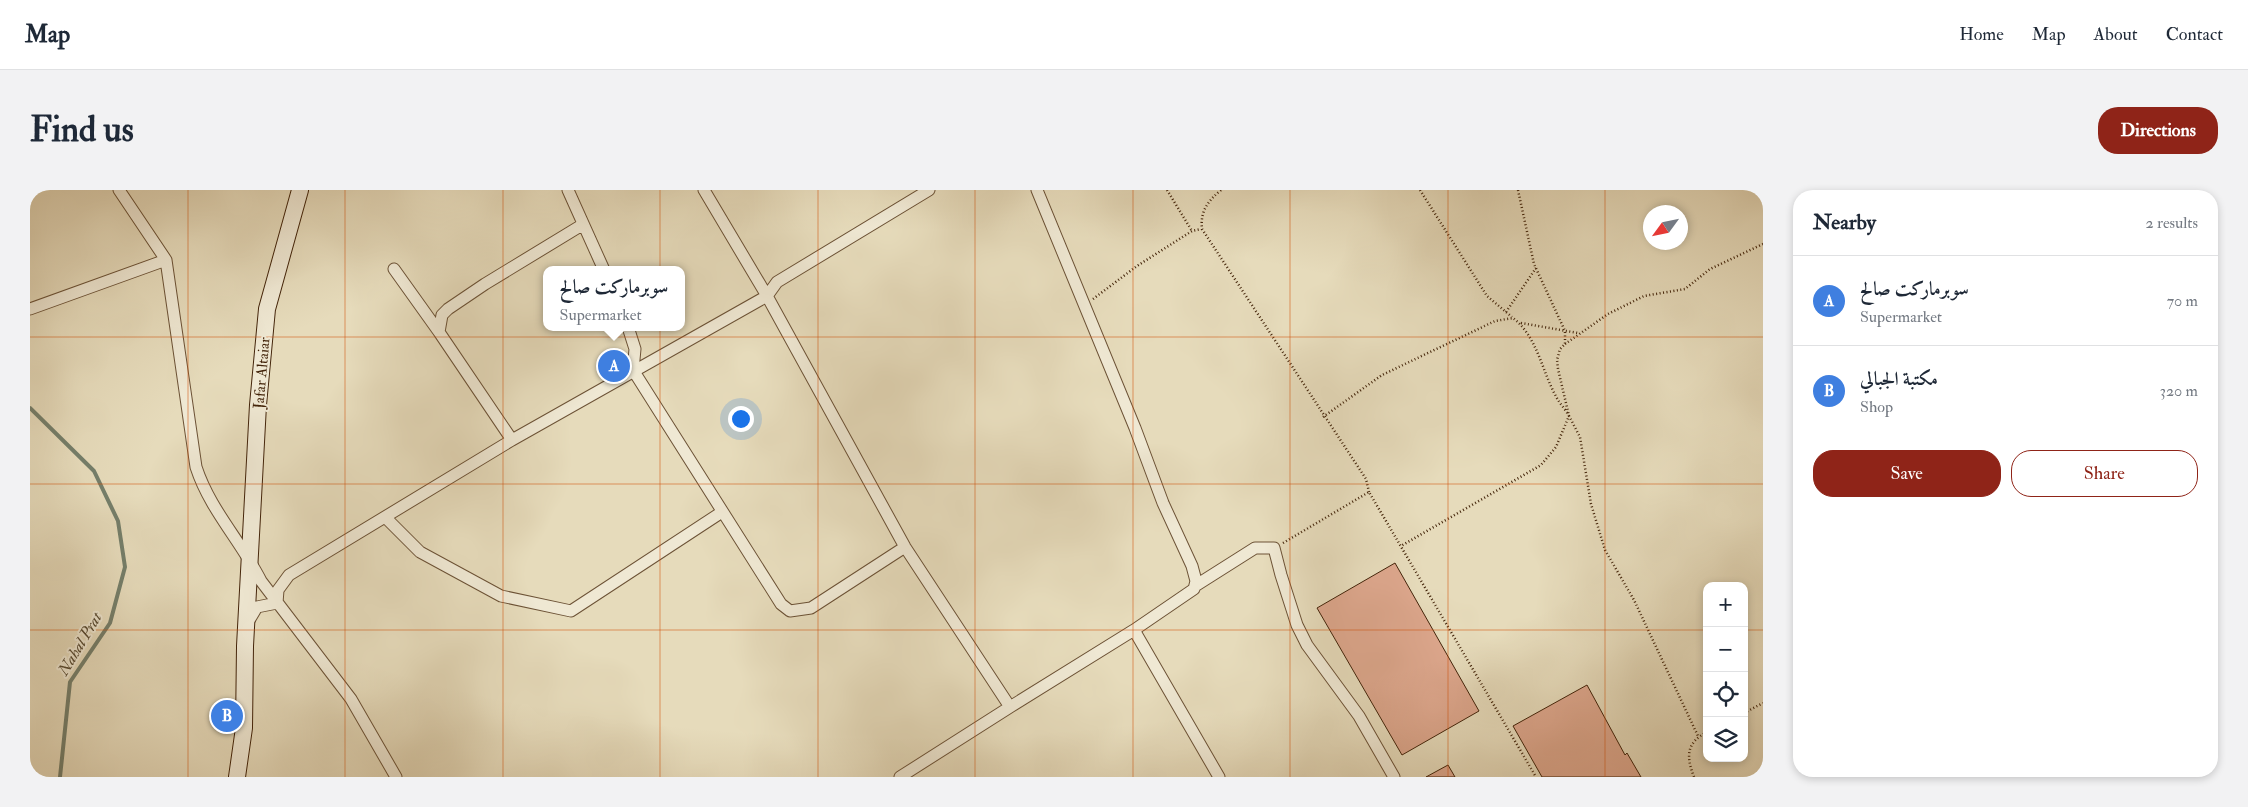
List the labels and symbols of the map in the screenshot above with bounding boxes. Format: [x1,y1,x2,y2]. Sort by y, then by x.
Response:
north arrow [1643,205,1688,250]
street label: Jafar Altaiar [249,336,276,411]
pin: A [598,347,630,385]
your location [728,406,754,432]
water label: Nahal Prat [53,608,107,680]
pin: B [211,697,243,735]

